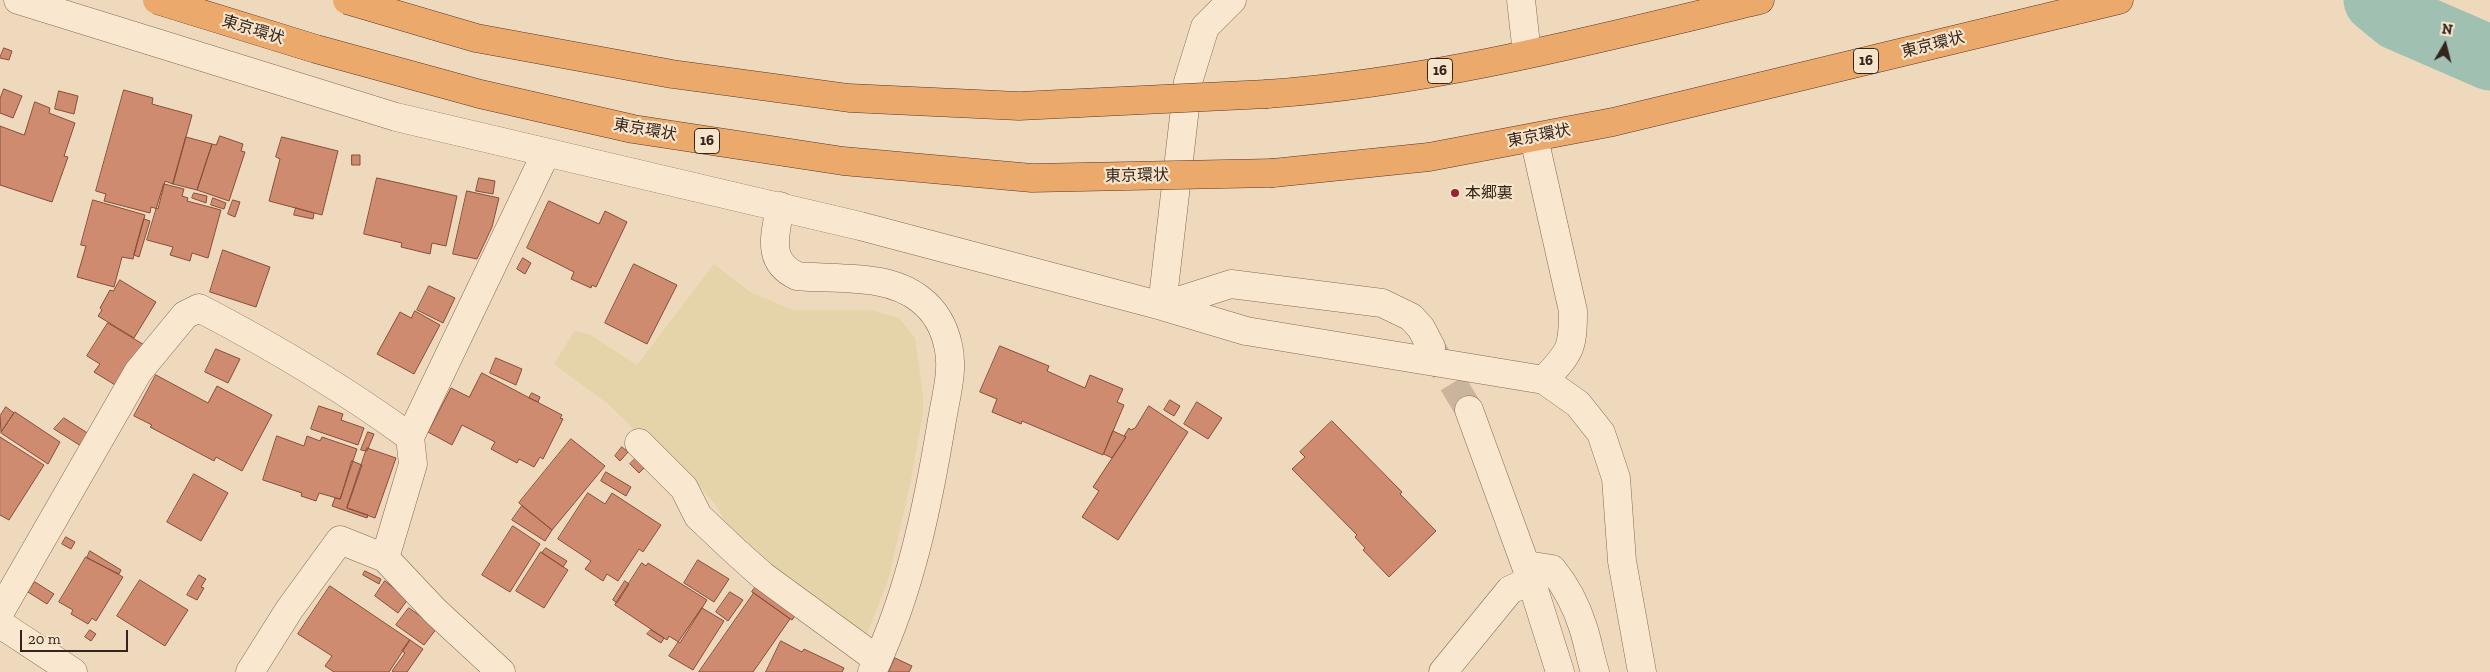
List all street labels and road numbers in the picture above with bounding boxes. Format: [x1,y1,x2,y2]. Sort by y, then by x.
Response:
street label: 東京環状 [220,11,286,49]
street label: 東京環状 [1900,28,1966,62]
road number: 16 [1854,48,1878,74]
road number: 16 [1428,58,1452,84]
street label: 東京環状 [612,115,678,145]
street label: 東京環状 [1506,120,1572,152]
road number: 16 [694,128,720,154]
street label: 東京環状 [1105,166,1169,186]

